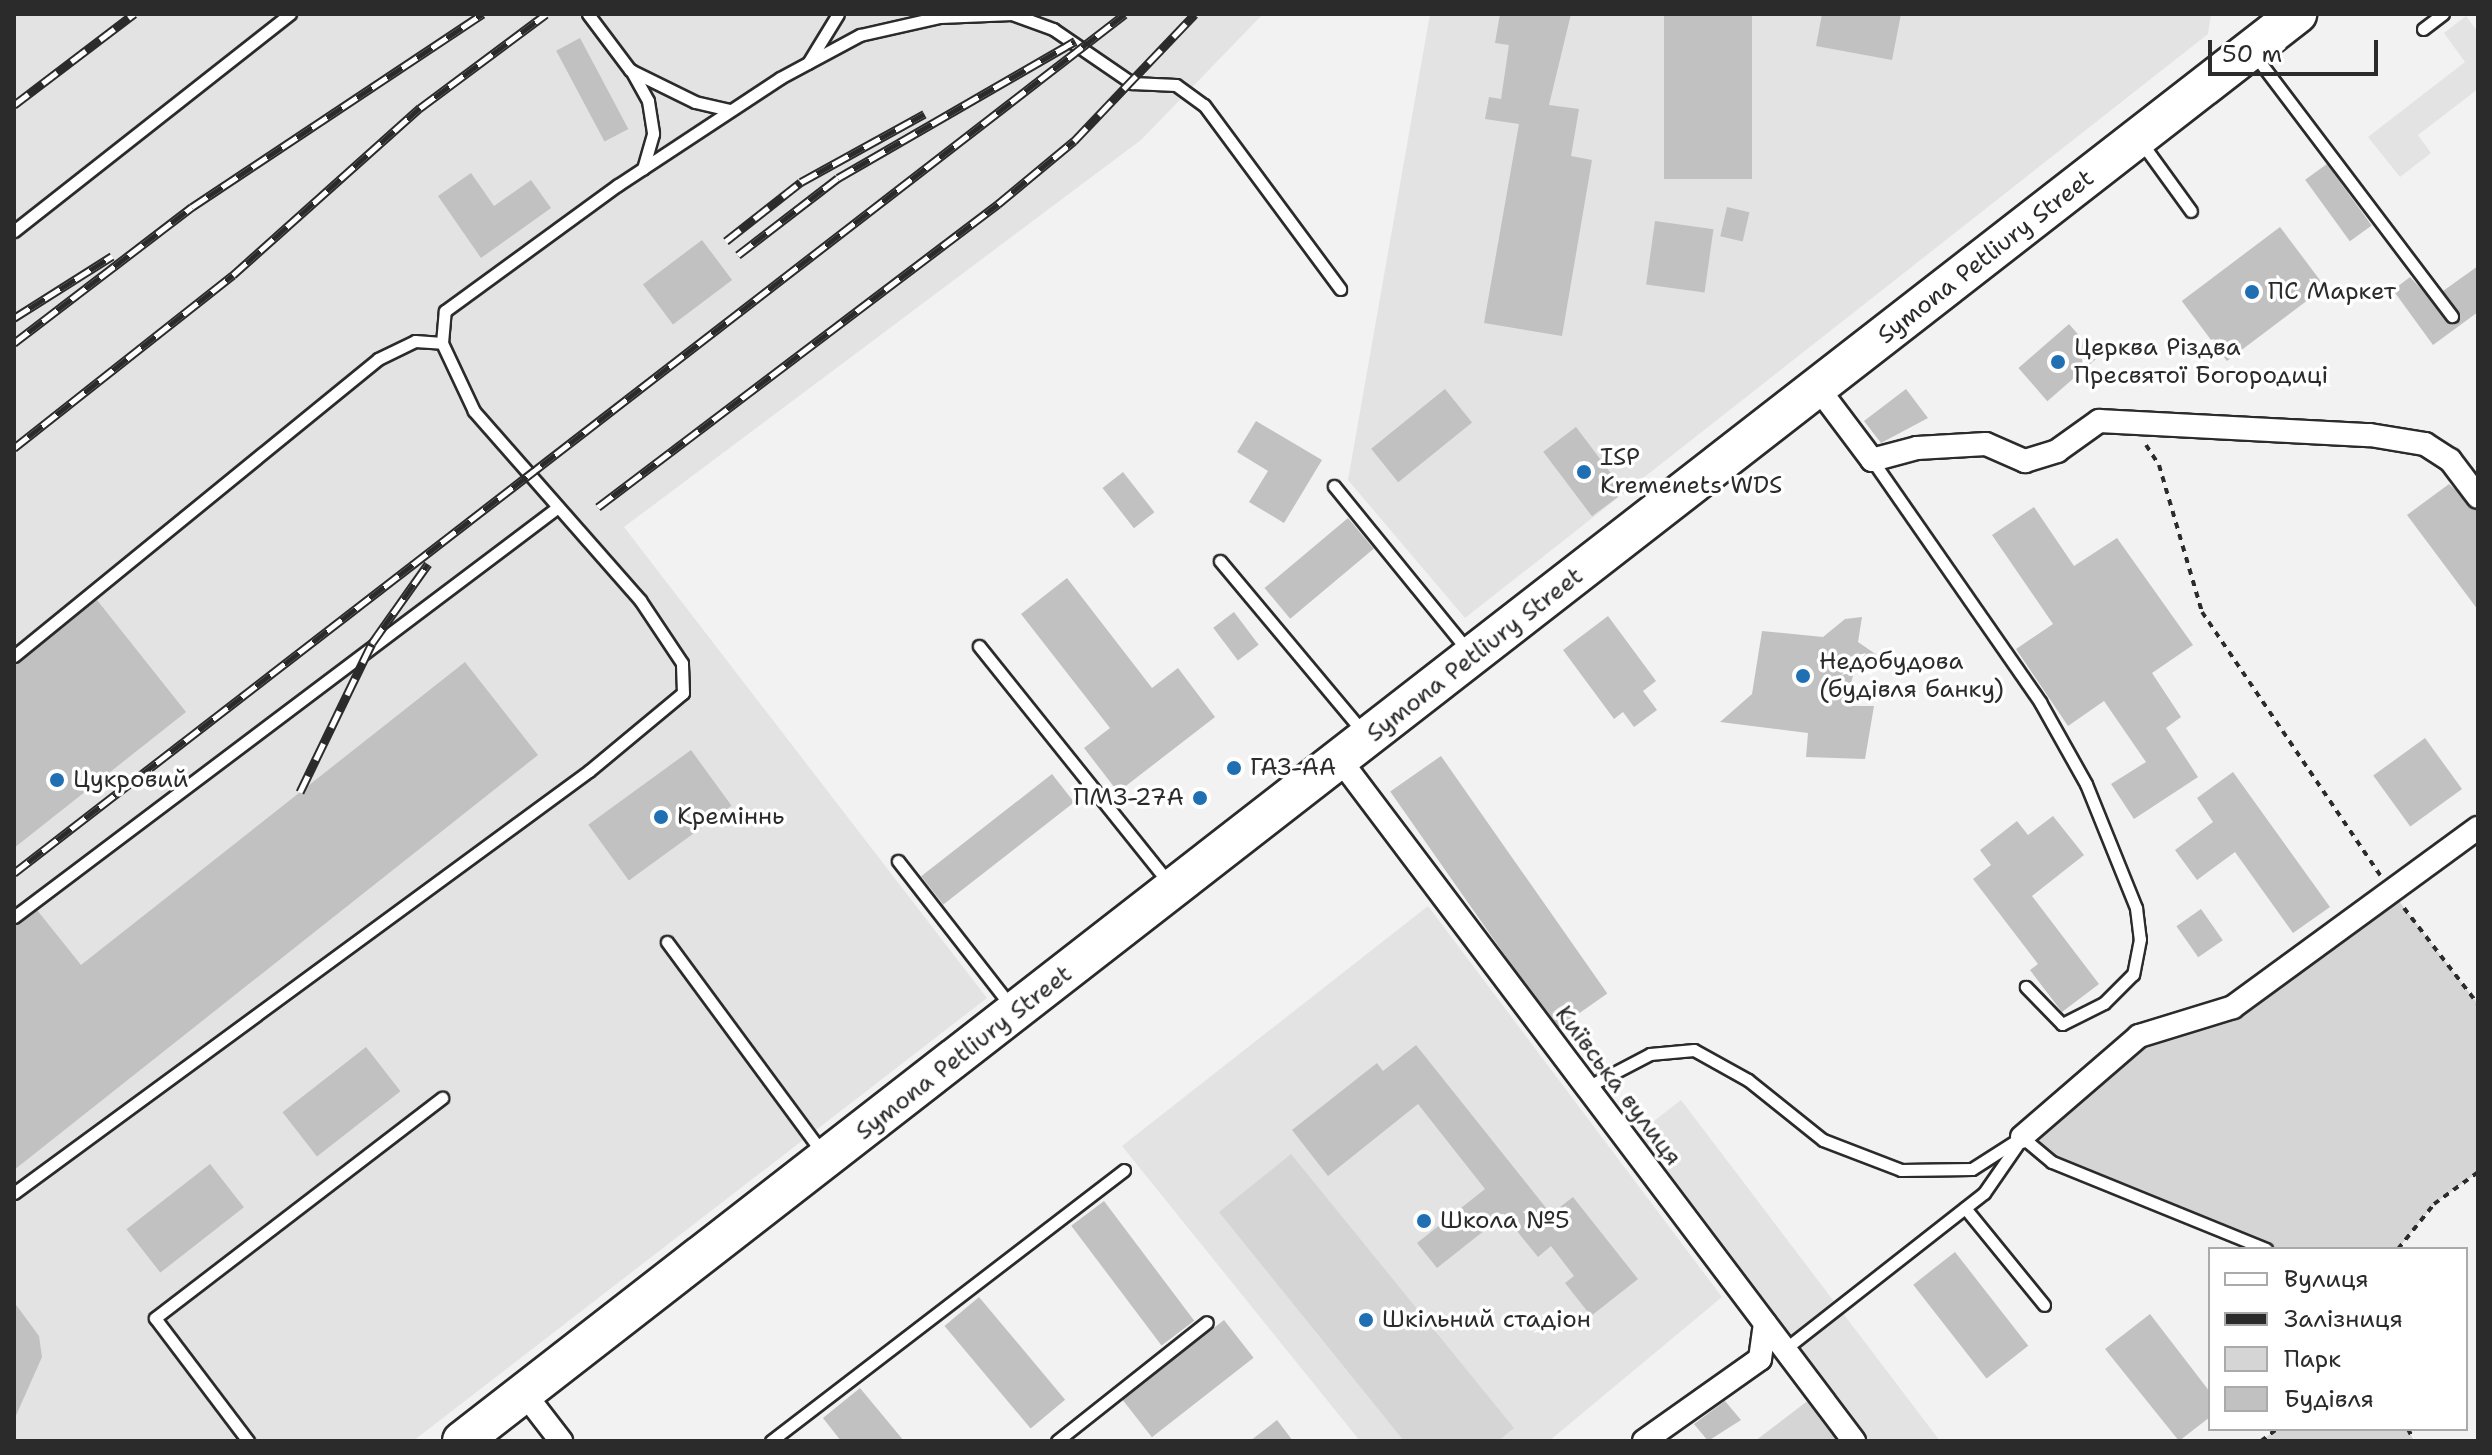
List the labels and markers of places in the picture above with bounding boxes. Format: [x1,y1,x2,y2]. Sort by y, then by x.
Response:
place label: ПС Маркет [2268,278,2396,306]
marker: ПС Маркет [2243,283,2261,301]
place label: Церква Різдва Пресвятої Богородиці [2074,334,2328,390]
marker: Церква Різдва Пресвятої Богородиці [2049,353,2067,371]
place label: ISP Kremenets WDS [1600,444,1782,500]
marker: ISP Kremenets WDS [1575,463,1593,481]
place label: Недобудова (будівля банку) [1819,648,2004,704]
marker: Недобудова (будівля банку) [1794,667,1812,685]
place label: ГАЗ-АА [1250,754,1336,782]
marker: ГАЗ-АА [1225,759,1243,777]
place label: Цукровий [73,766,189,794]
marker: Цукровий [48,771,66,789]
place label: ПМЗ-27А [1073,784,1184,812]
marker: ПМЗ-27А [1191,789,1209,807]
place label: Креміннь [677,803,784,831]
marker: Креміннь [652,808,670,826]
place label: Школа №5 [1440,1207,1570,1235]
marker: Школа №5 [1415,1212,1433,1230]
place label: Шкільний стадіон [1382,1306,1591,1334]
marker: Шкільний стадіон [1357,1311,1375,1329]

